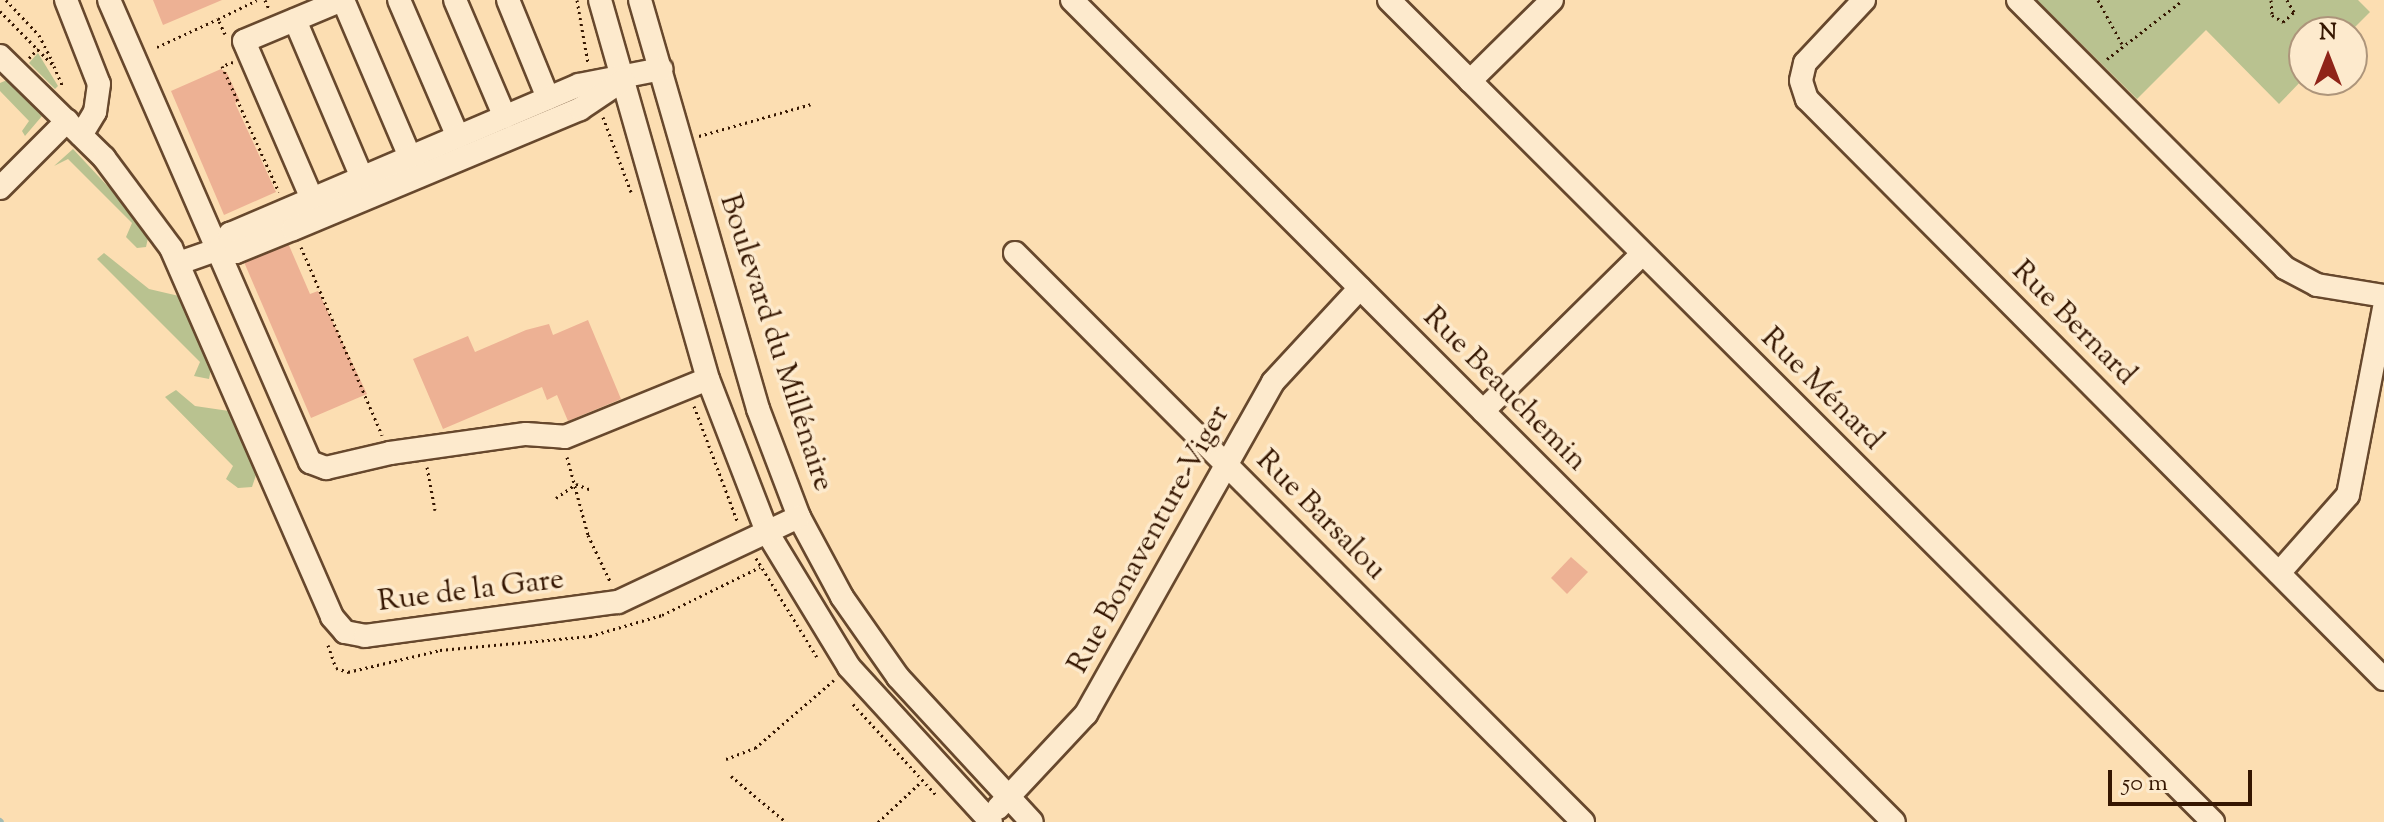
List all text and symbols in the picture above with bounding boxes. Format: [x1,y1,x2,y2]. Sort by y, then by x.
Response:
north arrow [2288,16,2368,96]
text: N [2319,18,2337,50]
street label: Boulevard du Millénaire [710,190,840,496]
street label: Rue Bernard [2003,254,2143,394]
street label: Rue Beauchemin [1414,300,1594,480]
street label: Rue Ménard [1752,321,1890,459]
street label: Rue Bonaventure-Viger [1061,400,1239,680]
street label: Rue Barsalou [1247,443,1393,589]
street label: Rue de la Gare [376,563,566,621]
scale bar [2112,754,2256,804]
text: 50 m [2122,767,2168,801]

